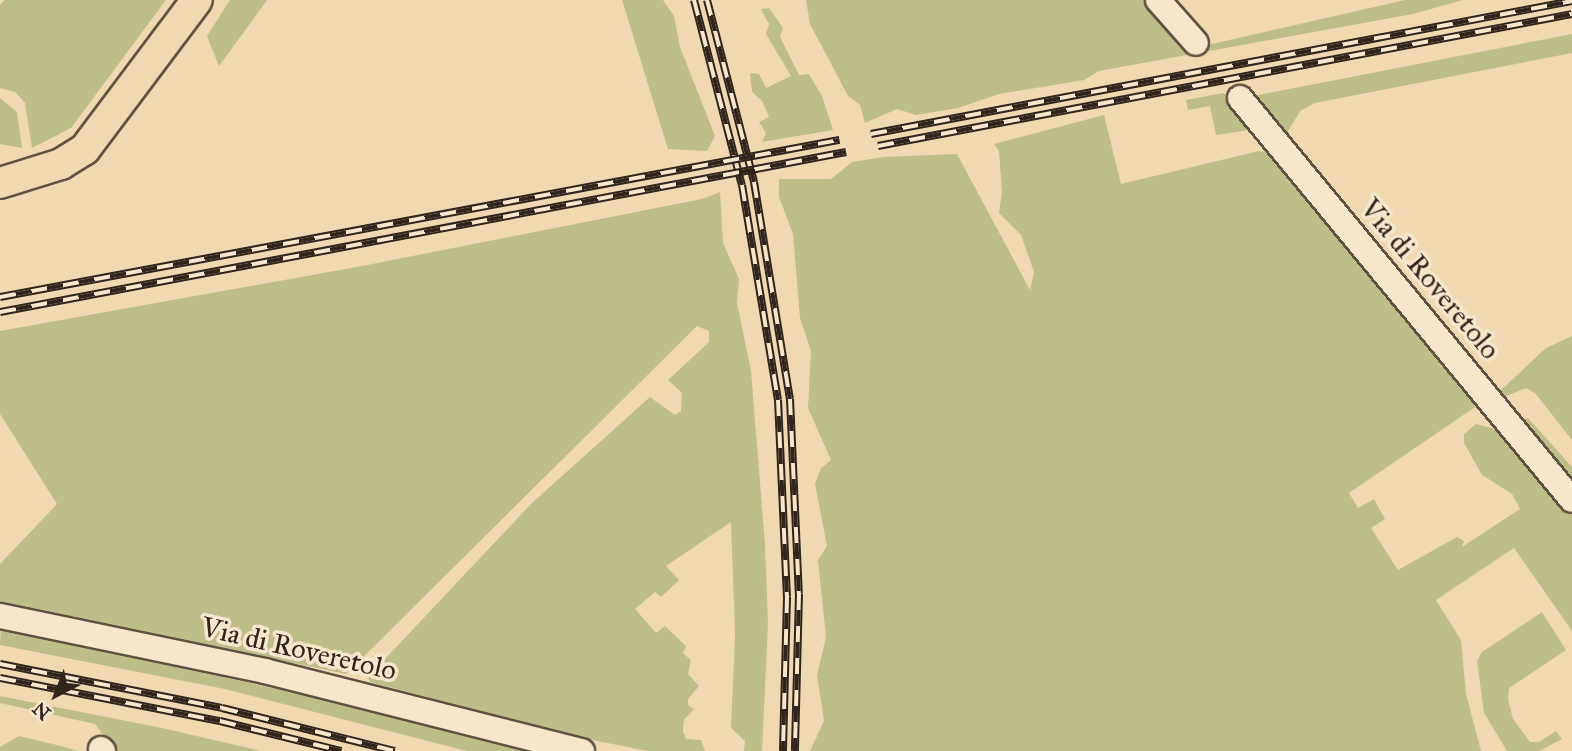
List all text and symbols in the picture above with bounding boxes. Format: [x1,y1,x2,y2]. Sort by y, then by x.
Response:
street label: Via di Roveretolo [1353,192,1507,366]
street label: Via di Roveretolo [198,610,400,688]
north arrow [21,660,91,730]
text: N [28,697,55,725]

